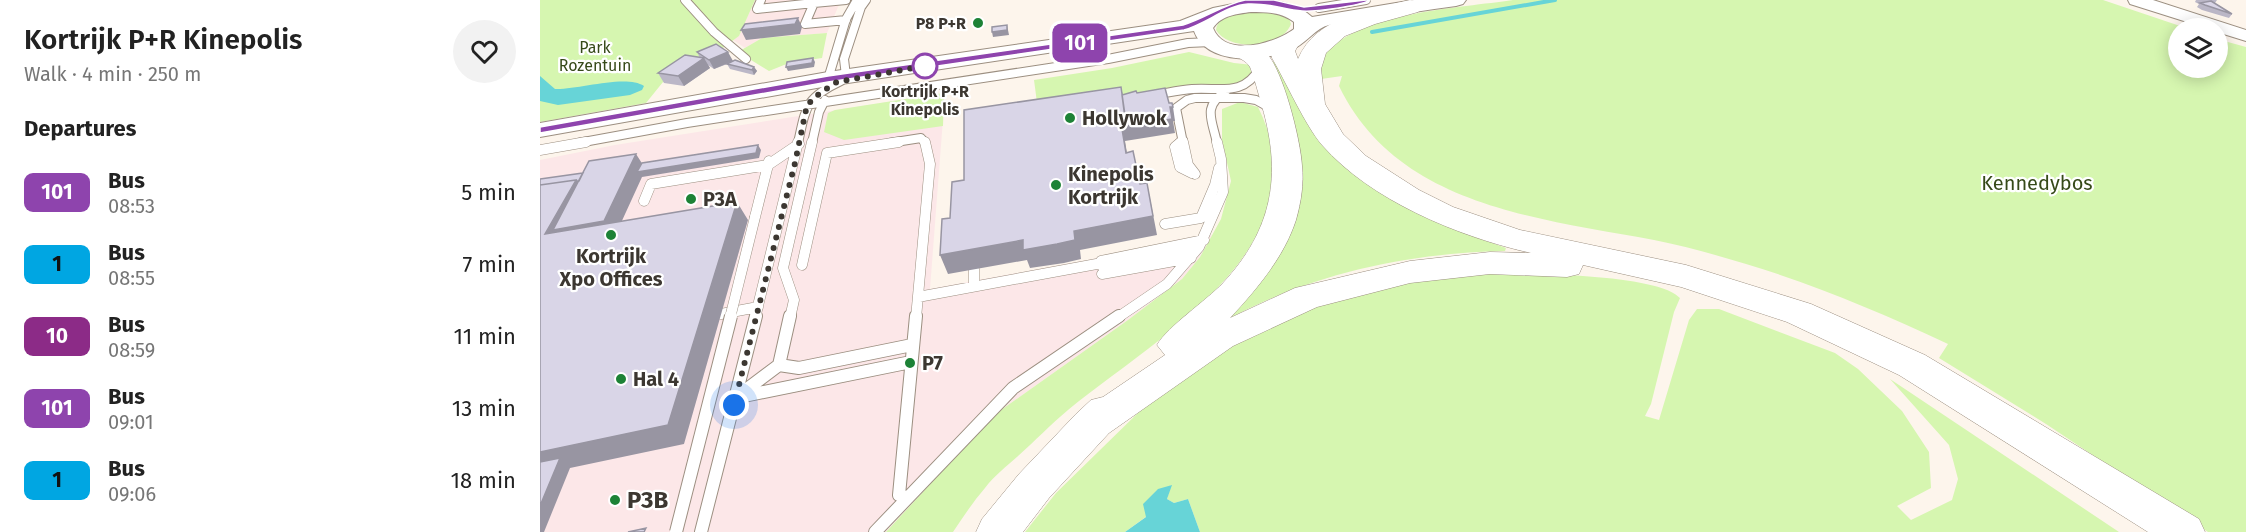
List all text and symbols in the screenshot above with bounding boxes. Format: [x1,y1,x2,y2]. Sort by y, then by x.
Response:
place label: P8 P+R [916,14,966,33]
marker: P8 P+R [971,16,985,30]
map controls [2168,18,2228,78]
button: layers [2168,18,2228,78]
button: heart [453,20,516,83]
text: Kortrijk P+R Kinepolis [24,23,303,56]
line badge: 101 [1046,24,1114,63]
text: 101 [1064,30,1096,56]
park label: Park Rozentuin [559,38,631,75]
marker: Kortrijk P+R Kinepolis [912,53,938,79]
text: Walk · 4 min · 250 m [24,62,201,86]
place label: Kortrijk P+R Kinepolis [881,82,969,119]
place label: Hollywok [1082,106,1168,130]
marker: Hollywok [1063,111,1077,125]
text: Departures [24,115,136,142]
place label: Kinepolis Kortrijk [1068,162,1154,209]
text: Bus [108,167,145,194]
park label: Kennedybos [1981,171,2093,195]
marker: Kinepolis Kortrijk [1049,178,1063,192]
text: 101 [41,179,73,205]
text: 5 min [461,179,516,206]
place label: P3A [703,187,738,211]
marker: P3A [684,192,698,206]
text: 08:53 [108,194,155,218]
marker: Kortrijk Xpo Offices [604,228,618,242]
text: Bus [108,239,145,266]
place label: Kortrijk Xpo Offices [559,244,663,291]
text: 1 [52,251,62,277]
text: 7 min [462,251,516,278]
text: 08:55 [108,266,155,290]
text: Bus [108,311,145,338]
text: 10 [46,323,68,349]
text: 11 min [453,323,516,350]
text: 08:59 [108,338,155,362]
place label: P7 [922,351,943,375]
marker: P7 [903,356,917,370]
place label: Hal 4 [633,367,679,391]
marker: Hal 4 [614,372,628,386]
text: Bus [108,383,145,410]
your location [719,390,749,420]
text: 101 [41,395,73,421]
text: 13 min [452,395,516,422]
text: 09:01 [108,410,154,434]
text: Bus [108,455,145,482]
text: 1 [52,467,62,493]
text: 18 min [451,467,516,494]
text: 09:06 [108,482,156,506]
place label: P3B [627,486,668,514]
marker: P3B [608,493,622,507]

